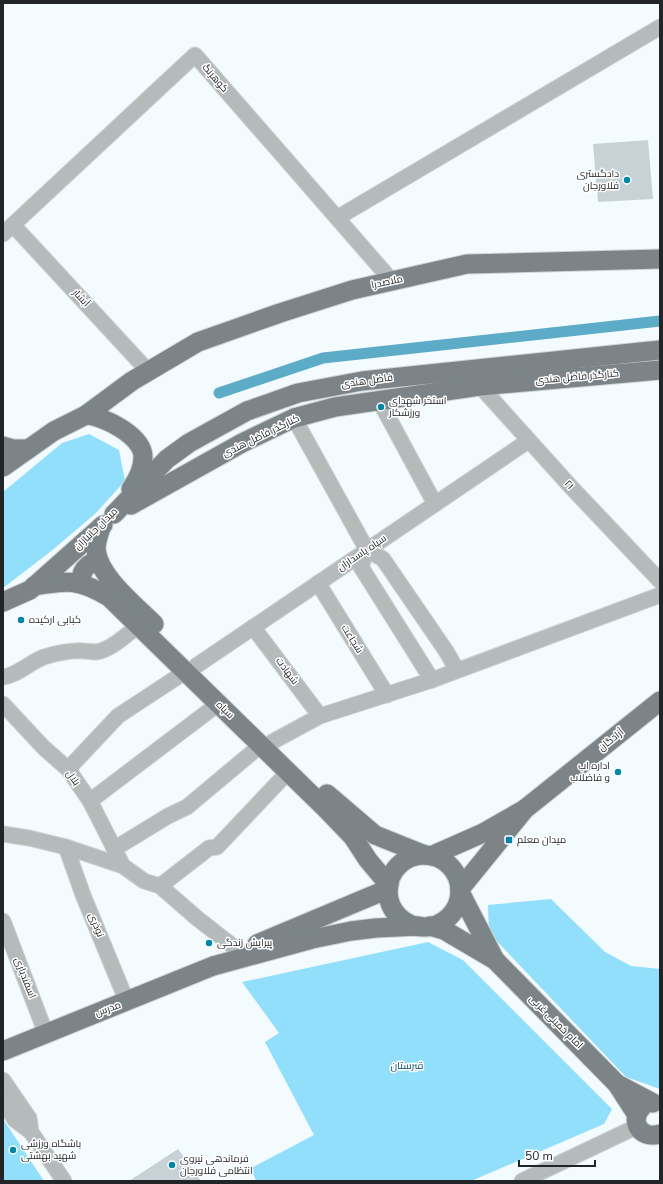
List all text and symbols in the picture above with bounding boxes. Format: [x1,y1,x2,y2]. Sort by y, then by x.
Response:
street label: کوهرنگ [199,61,231,95]
place label: دادگستری فلاورجان [576,167,619,193]
marker: دادگستری فلاورجان [622,175,632,185]
street label: ملاصدرا [370,272,404,292]
street label: آبشار [69,285,93,310]
street label: کنارگذر فاضل هندی [535,366,619,388]
street label: فاضل هندی [340,370,394,392]
place label: استخر شهدای ورزشکار [388,394,446,420]
marker: استخر شهدای ورزشکار [376,402,386,412]
street label: کنارگذر فاضل هندی [220,411,302,461]
street label: ۲۱ [561,477,577,493]
street label: میدان جانبازان [71,505,121,553]
street label: سپاه پاسداران [335,531,389,575]
place label: کبابی ارکیده [29,613,81,627]
marker: کبابی ارکیده [16,615,26,625]
street label: شجاعت [338,622,366,656]
street label: شهادت [272,655,302,687]
street label: سپاه [213,698,237,722]
street label: آزادگان [595,725,627,755]
place label: اداره اب و فاضلاب [570,759,610,785]
street label: بلال [63,767,83,789]
marker: اداره اب و فاضلاب [613,767,623,777]
place label: میدان معلم [517,833,566,847]
marker: میدان معلم [504,835,514,845]
street label: نوذری [85,911,107,939]
place label: پیرایش زندگی [217,936,273,950]
marker: پیرایش زندگی [204,938,214,948]
street label: اسفندیاری [11,955,39,1001]
street label: امام خمینی غربی [526,992,586,1052]
street label: مدرس [93,998,123,1020]
park label: قبرستان [391,1059,423,1073]
place label: باشگاه ورزشی شهید بهشتی [21,1137,81,1163]
scale bar [519,1142,595,1168]
marker: باشگاه ورزشی شهید بهشتی [8,1145,18,1155]
text: 50 m [525,1148,553,1164]
place label: فرماندهی نیروی انتظامی فلاورجان [180,1152,253,1178]
marker: فرماندهی نیروی انتظامی فلاورجان [167,1160,177,1170]

